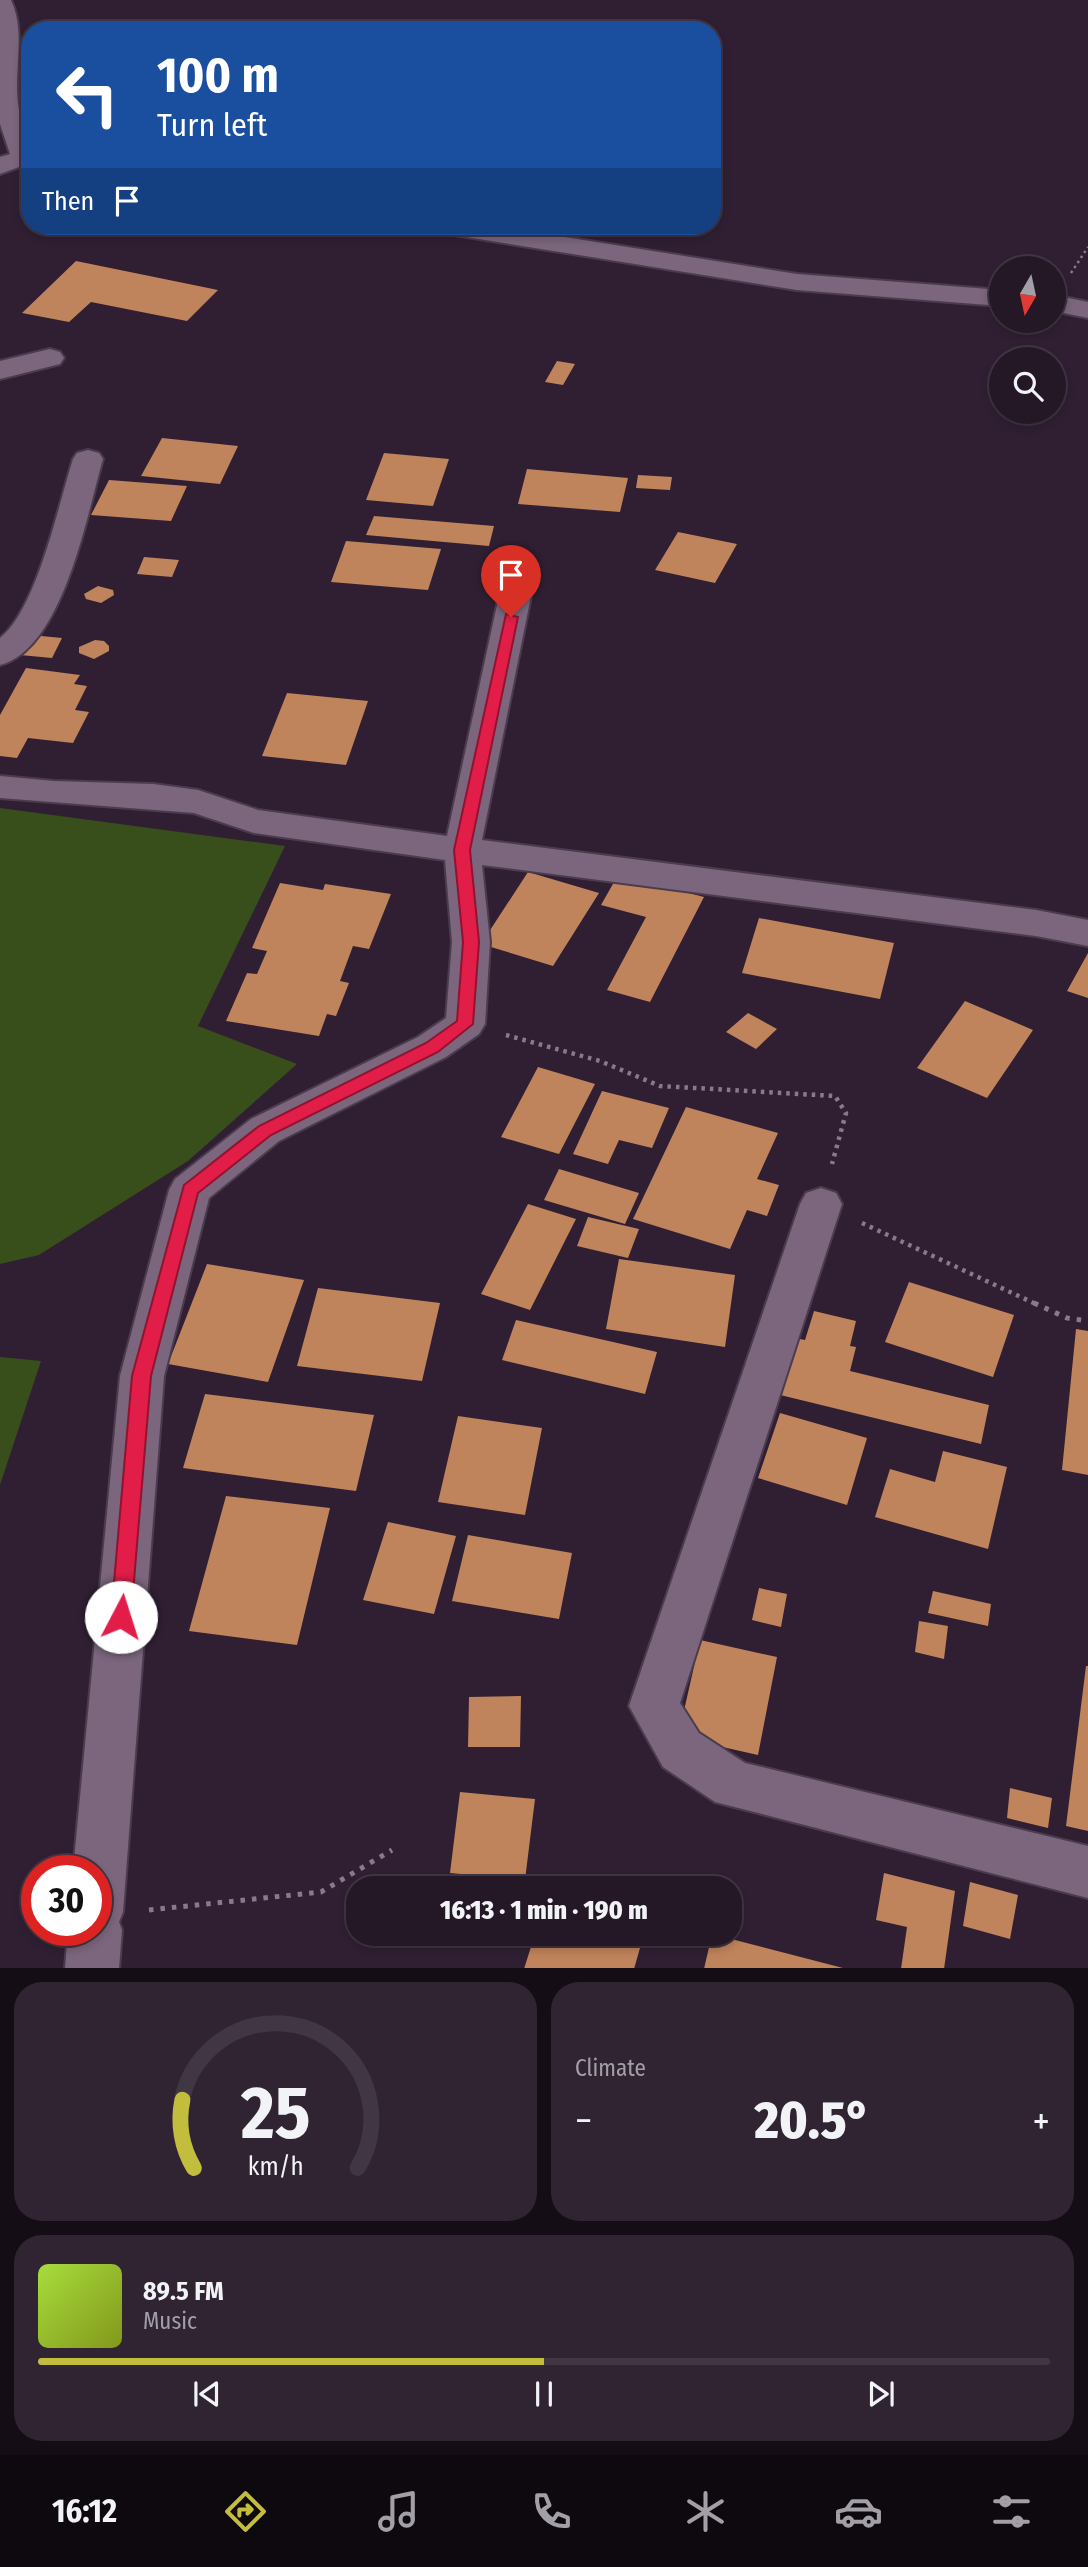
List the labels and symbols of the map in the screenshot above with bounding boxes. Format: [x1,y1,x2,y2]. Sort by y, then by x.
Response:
north arrow [989,256,1066,332]
pin [481,545,541,617]
position arrow [84,1580,158,1654]
speed limit sign: 30 [21,1855,112,1946]

